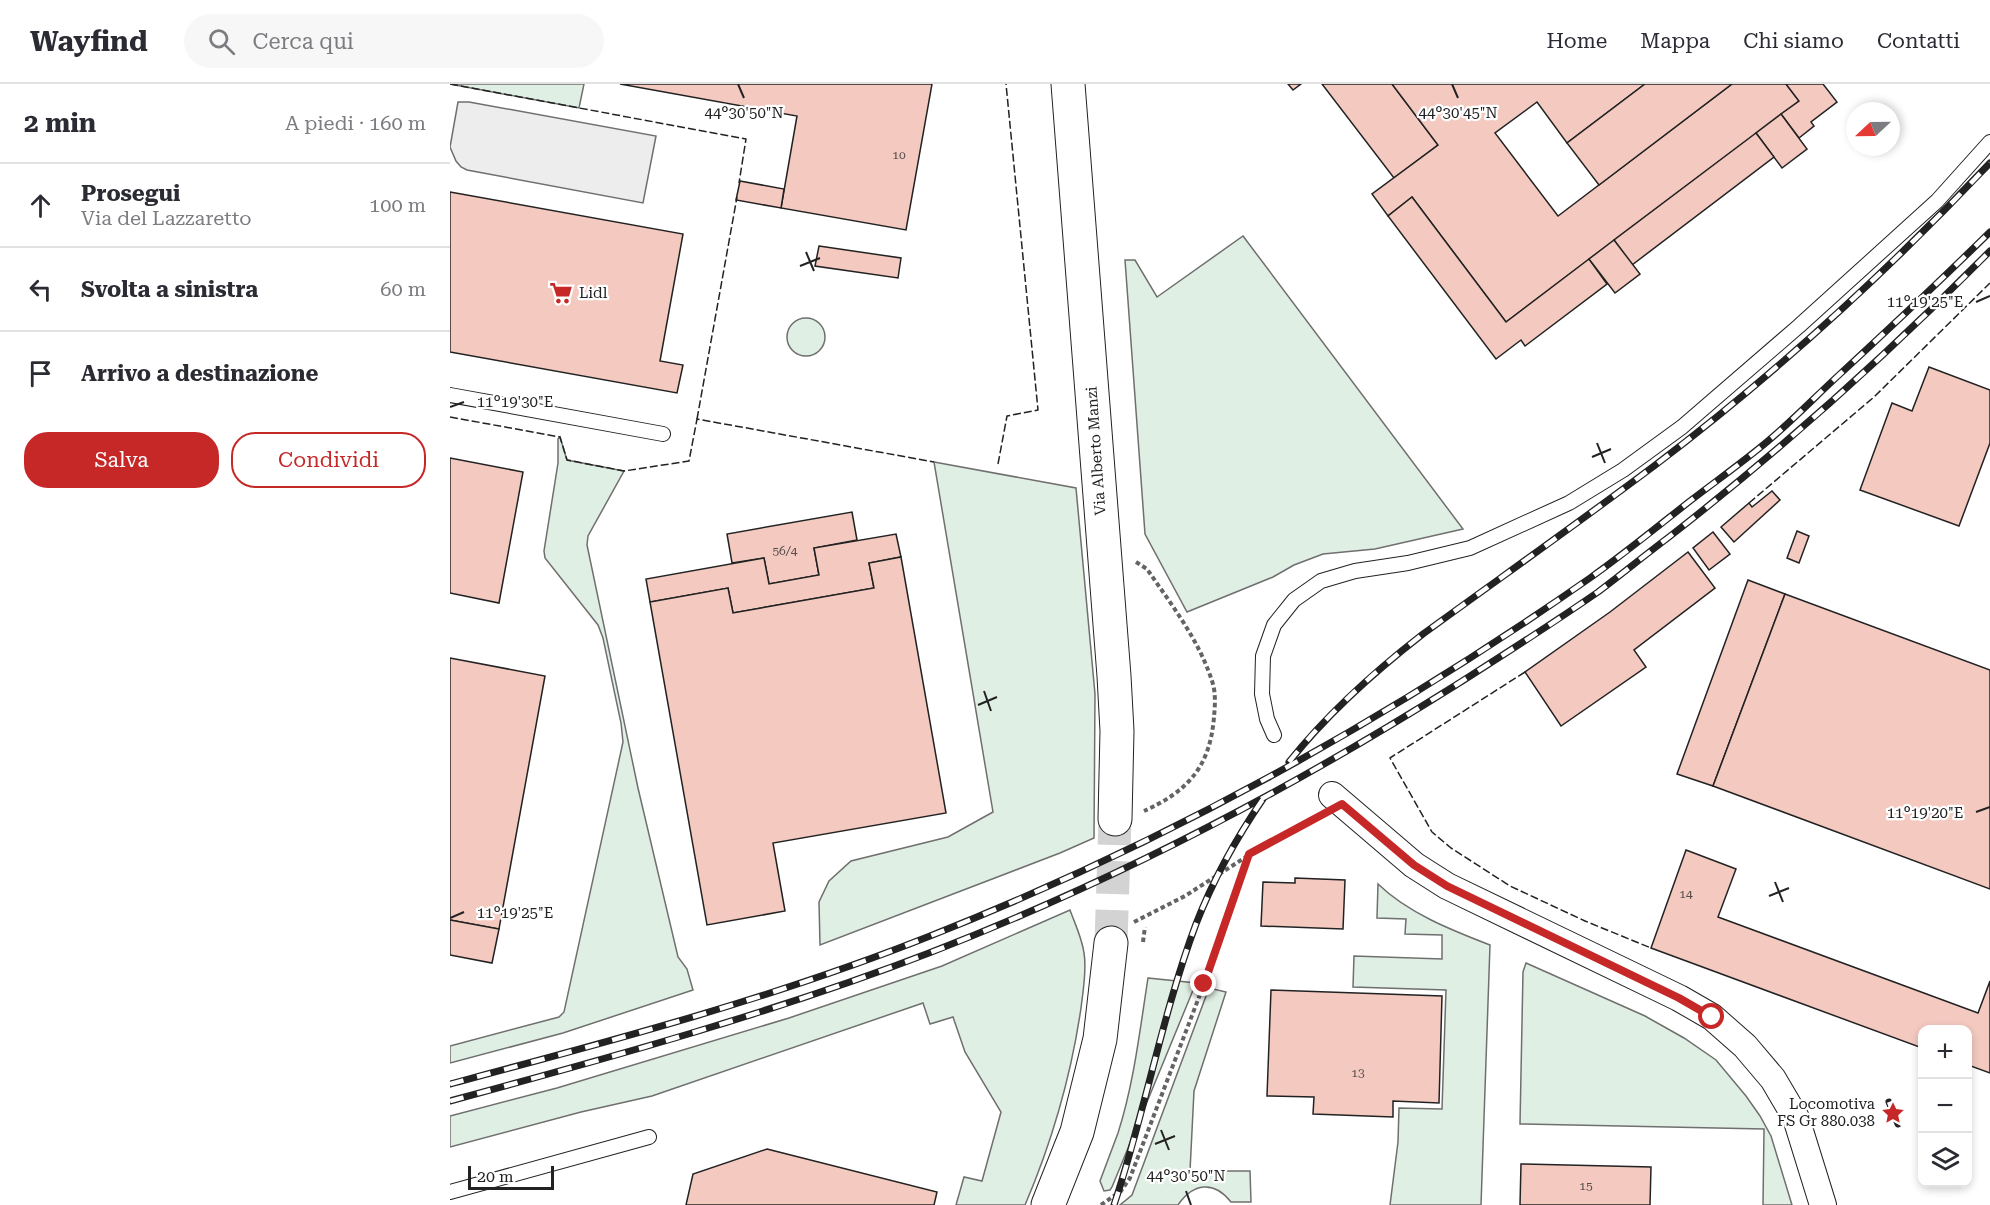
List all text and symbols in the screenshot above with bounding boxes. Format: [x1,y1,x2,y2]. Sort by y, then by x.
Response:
search box [184,14,604,68]
text: Wayfind [30,25,148,58]
icon: search [205,25,238,58]
text: Cerca qui [253,29,354,54]
text: Home [1546,29,1607,53]
text: Mappa [1640,29,1710,53]
text: Chi siamo [1743,29,1844,53]
text: Contatti [1877,29,1960,53]
north arrow [1846,102,1900,156]
text: 44°30'50"N [704,104,784,122]
text: 44°30'45"N [1418,104,1498,122]
text: 2 min [24,108,96,138]
text: A piedi · 160 m [285,111,426,135]
house number: 10 [892,148,906,162]
text: Prosegui [81,181,180,206]
icon: ahead [24,189,57,222]
text: 100 m [369,193,426,217]
text: Via del Lazzaretto [81,206,251,230]
icon: left [24,273,57,306]
text: Svolta a sinistra [81,277,258,302]
text: 60 m [380,277,426,301]
supermarket icon: Lidl [548,280,574,306]
place label: Lidl [579,284,608,302]
text: 11°19'25"E [1887,293,1963,311]
icon: arrive [24,357,57,390]
text: Arrivo a destinazione [81,361,318,386]
street label: Via Alberto Manzi [1083,386,1109,516]
text: 11°19'30"E [477,393,553,411]
button: Salva [24,432,219,488]
button: Condividi [231,432,426,488]
house number: 56/4 [772,544,798,558]
text: 11°19'20"E [1887,804,1963,822]
house number: 14 [1679,887,1693,901]
text: 11°19'25"E [477,904,553,922]
route end [1190,970,1216,996]
route start [1698,1003,1724,1029]
map controls [1918,1025,1972,1187]
button: + [1918,1025,1972,1079]
house number: 13 [1351,1066,1365,1080]
button: − [1918,1079,1972,1133]
place label: Locomotiva FS Gr 880.038 [1777,1095,1875,1130]
place icon: Locomotiva FS Gr 880.038 [1880,1100,1906,1126]
button: layers [1918,1133,1972,1187]
scale bar [468,1163,554,1190]
text: 20 m [477,1167,514,1186]
text: 44°30'50"N [1146,1167,1226,1185]
house number: 15 [1579,1179,1593,1193]

